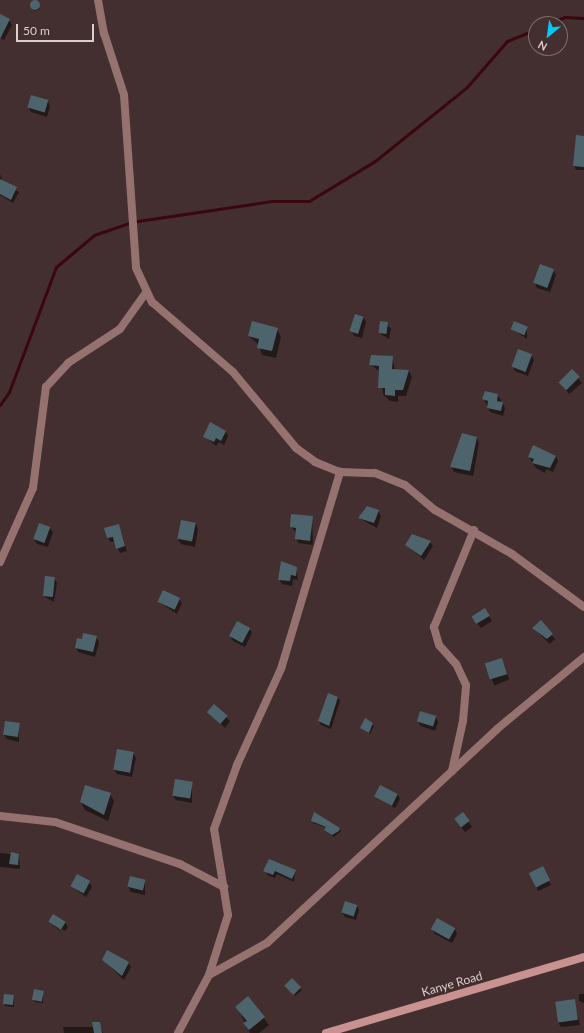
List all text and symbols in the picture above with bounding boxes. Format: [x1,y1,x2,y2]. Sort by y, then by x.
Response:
scale bar [18,16,96,42]
north arrow [528,16,568,56]
text: 50 m [23,23,50,38]
text: N [536,38,549,54]
street label: Kanye Road [420,968,484,1000]

